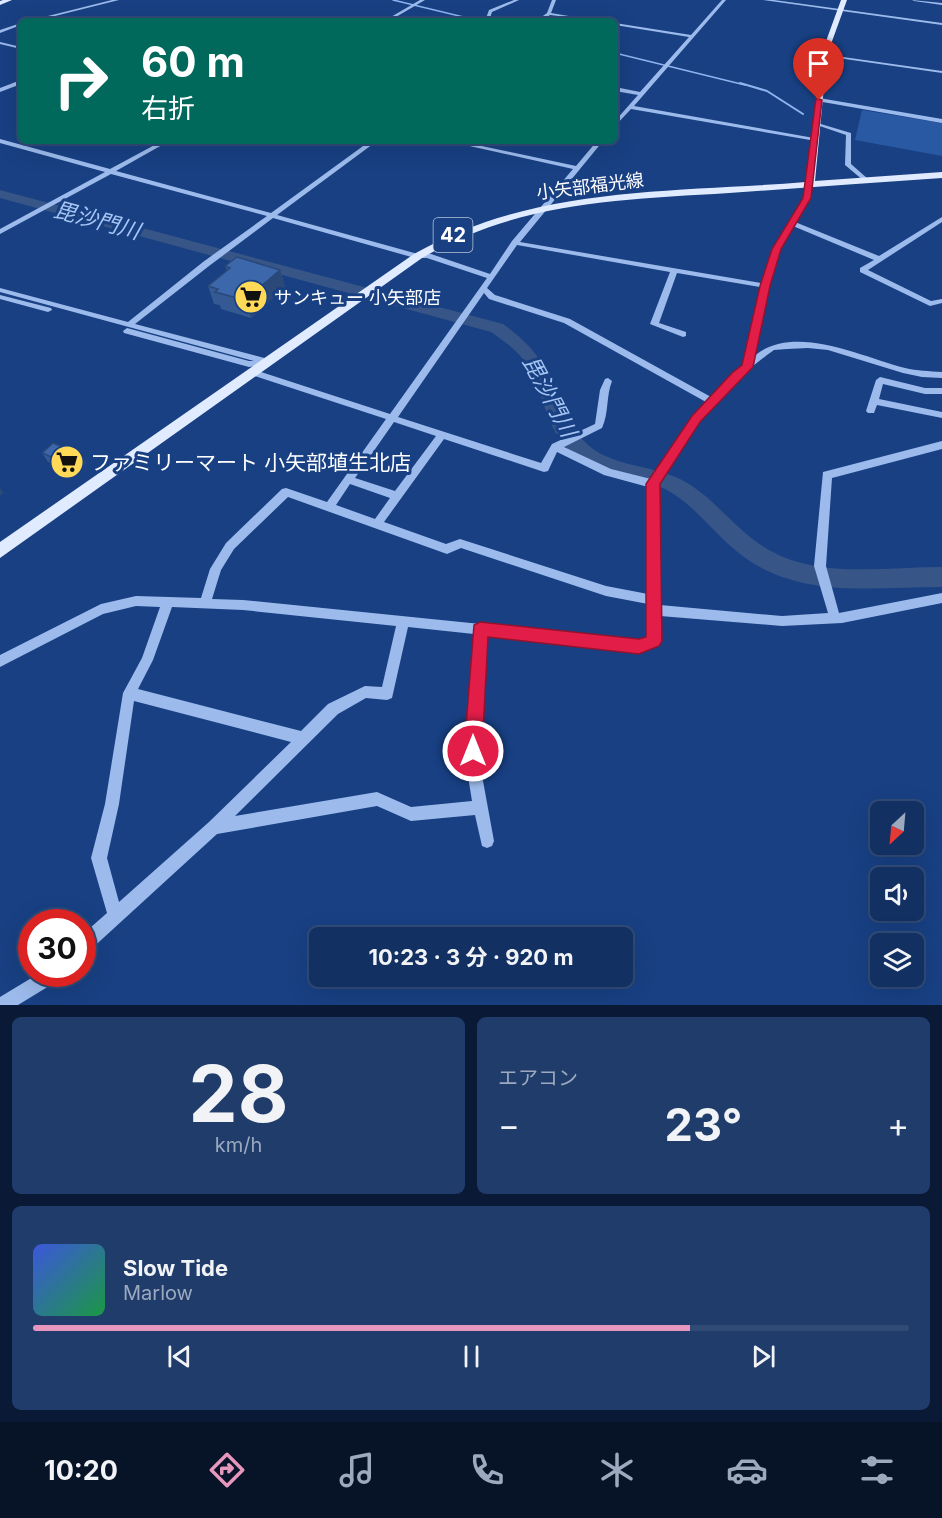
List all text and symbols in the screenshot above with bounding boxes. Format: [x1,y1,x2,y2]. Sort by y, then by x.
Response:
text: 60 m [141,36,245,87]
pin [793,38,844,100]
icon: right [42,42,120,120]
icon: arrive [802,47,835,80]
text: 右折 [141,92,195,125]
street label: 小矢部福光線 [535,169,645,203]
water label: 毘沙門川 [51,196,145,244]
road number: 42 [434,218,472,252]
supermarket icon: サンキュー 小矢部店 [233,279,269,315]
place label: サンキュー 小矢部店 [274,287,441,308]
water label: 毘沙門川 [518,351,583,443]
supermarket icon: ファミリーマート 小矢部埴生北店 [49,444,85,480]
place label: ファミリーマート 小矢部埴生北店 [90,450,411,475]
position arrow [441,719,505,783]
north arrow [870,801,924,855]
map controls [870,801,924,987]
button: sound [870,867,924,921]
speed limit sign: 30 [18,909,96,987]
button: layers [870,933,924,987]
text: 10:23 · 3 分 · 920 m [369,944,573,970]
text: 28 [189,1046,288,1141]
text: エアコン [498,1066,578,1090]
text: 23° [665,1097,742,1152]
text: − [498,1105,520,1145]
text: + [887,1105,909,1145]
text: km/h [215,1133,262,1157]
text: Slow Tide [123,1255,228,1281]
text: Marlow [123,1281,193,1305]
icon: previous [163,1340,196,1373]
icon: pause [455,1340,488,1373]
icon: next [747,1340,780,1373]
icon: directions [206,1449,248,1491]
icon: music [336,1449,378,1491]
icon: phone [466,1449,508,1491]
icon: climate [596,1449,638,1491]
icon: car [726,1449,768,1491]
icon: filters [856,1449,898,1491]
text: 10:20 [44,1454,118,1487]

